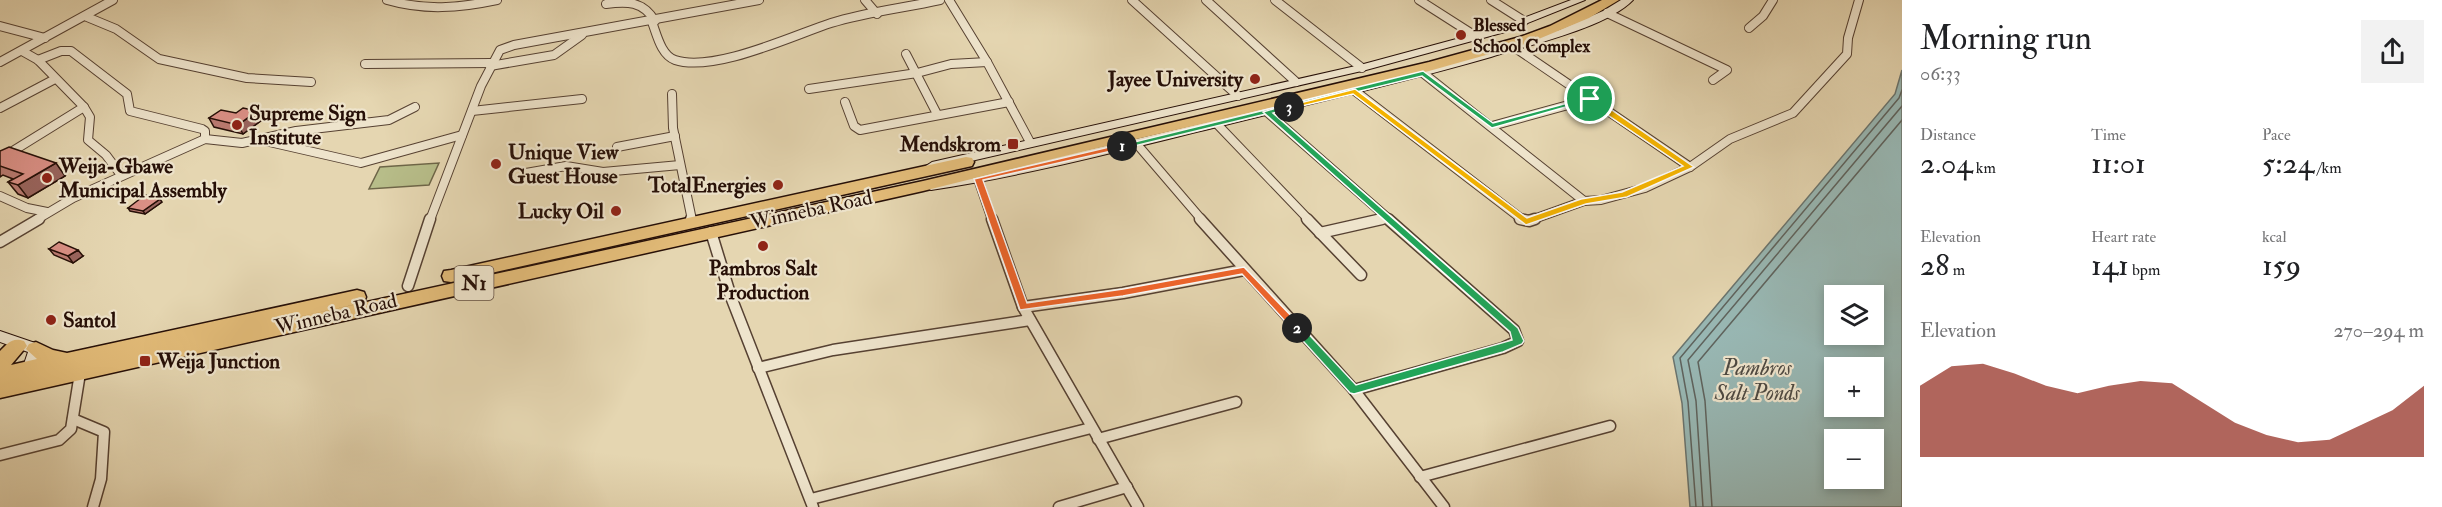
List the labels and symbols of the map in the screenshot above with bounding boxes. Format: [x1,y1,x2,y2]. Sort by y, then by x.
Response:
place label: Blessed School Complex [1473,14,1591,58]
marker: Blessed School Complex [1454,28,1468,42]
place label: Jayee University [1107,66,1244,93]
marker: Jayee University [1248,72,1262,86]
pin [1564,73,1615,124]
pin: 3 [1274,92,1304,122]
place label: Supreme Sign Institute [249,100,366,151]
marker: Supreme Sign Institute [230,118,244,132]
place label: Mendskrom [899,131,1002,158]
pin: 1 [1107,131,1137,161]
marker: Mendskrom [1006,137,1020,151]
place label: Unique View Guest House [508,139,619,190]
place label: Weija-Gbawe Municipal Assembly [58,153,227,204]
marker: Unique View Guest House [489,157,503,171]
marker: Weija-Gbawe Municipal Assembly [40,171,54,185]
place label: TotalEnergies [647,172,766,199]
marker: TotalEnergies [771,178,785,192]
street label: Winneba Road [746,184,875,236]
place label: Lucky Oil [518,198,605,225]
marker: Lucky Oil [609,204,623,218]
marker: Pambros Salt Production [756,239,770,253]
place label: Pambros Salt Production [709,255,818,306]
road number: N1 [454,266,494,300]
street label: Winneba Road [271,287,400,341]
place label: Santol [63,307,117,334]
marker: Santol [44,313,58,327]
pin: 2 [1282,313,1312,343]
place label: Weija Junction [156,348,280,375]
marker: Weija Junction [138,354,152,368]
water label: Pambros Salt Ponds [1713,354,1801,407]

